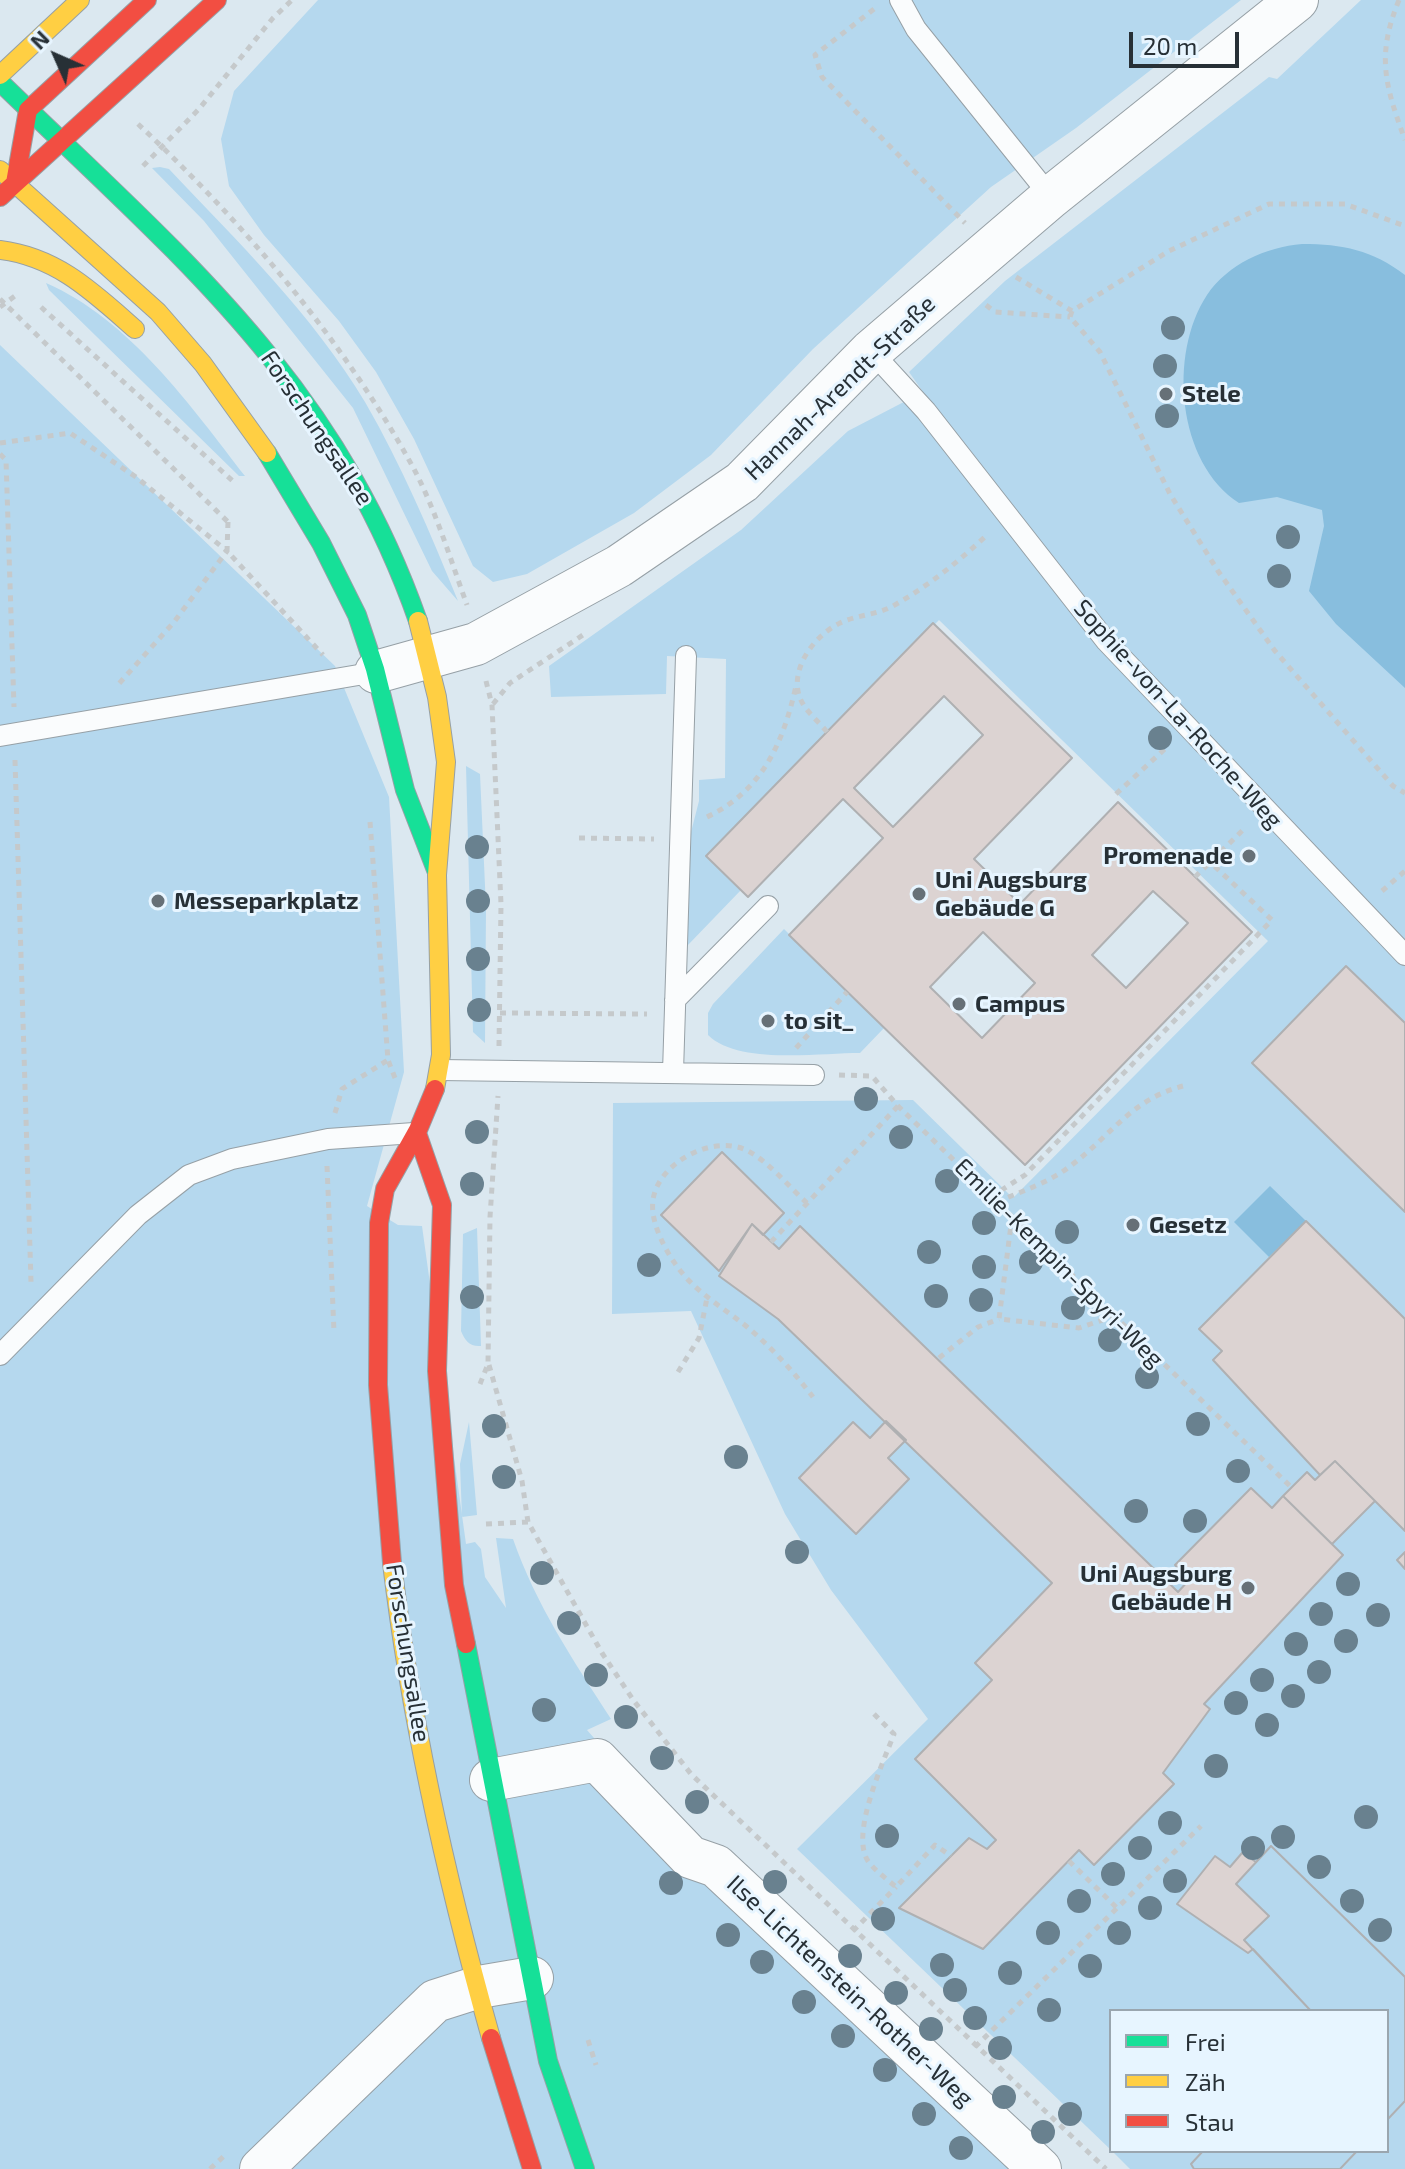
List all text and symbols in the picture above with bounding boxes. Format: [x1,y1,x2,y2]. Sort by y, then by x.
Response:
north arrow [16,16,96,96]
scale bar [1133,16,1243,66]
text: N [24,24,54,54]
text: 20 m [1143,31,1197,60]
street label: Hannah-Arendt-Straße [739,290,941,486]
street label: Forschungsallee [255,345,379,511]
place label: Stele [1182,380,1241,408]
marker: Stele [1157,385,1175,403]
street label: Sophie-von-La-Roche-Weg [1068,594,1288,834]
place label: Promenade [1103,842,1233,870]
marker: Promenade [1240,847,1258,865]
place label: Uni Augsburg Gebäude G [935,866,1087,922]
marker: Uni Augsburg Gebäude G [910,885,928,903]
place label: Messeparkplatz [174,887,359,915]
marker: Messeparkplatz [149,892,167,910]
place label: Campus [975,990,1065,1018]
marker: Campus [950,995,968,1013]
place label: to sit_ [784,1007,853,1035]
marker: to sit_ [759,1012,777,1030]
street label: Emilie-Kempin-Spyri-Weg [948,1152,1170,1374]
place label: Gesetz [1149,1211,1227,1239]
marker: Gesetz [1124,1216,1142,1234]
place label: Uni Augsburg Gebäude H [1080,1560,1232,1616]
street label: Forschungsallee [380,1562,436,1744]
marker: Uni Augsburg Gebäude H [1239,1579,1257,1597]
street label: Ilse-Lichtenstein-Rother-Weg [721,1869,979,2113]
legend [1109,2009,1389,2153]
text: Frei [1185,2027,1226,2056]
text: Zäh [1185,2067,1226,2096]
text: Stau [1185,2107,1234,2136]

